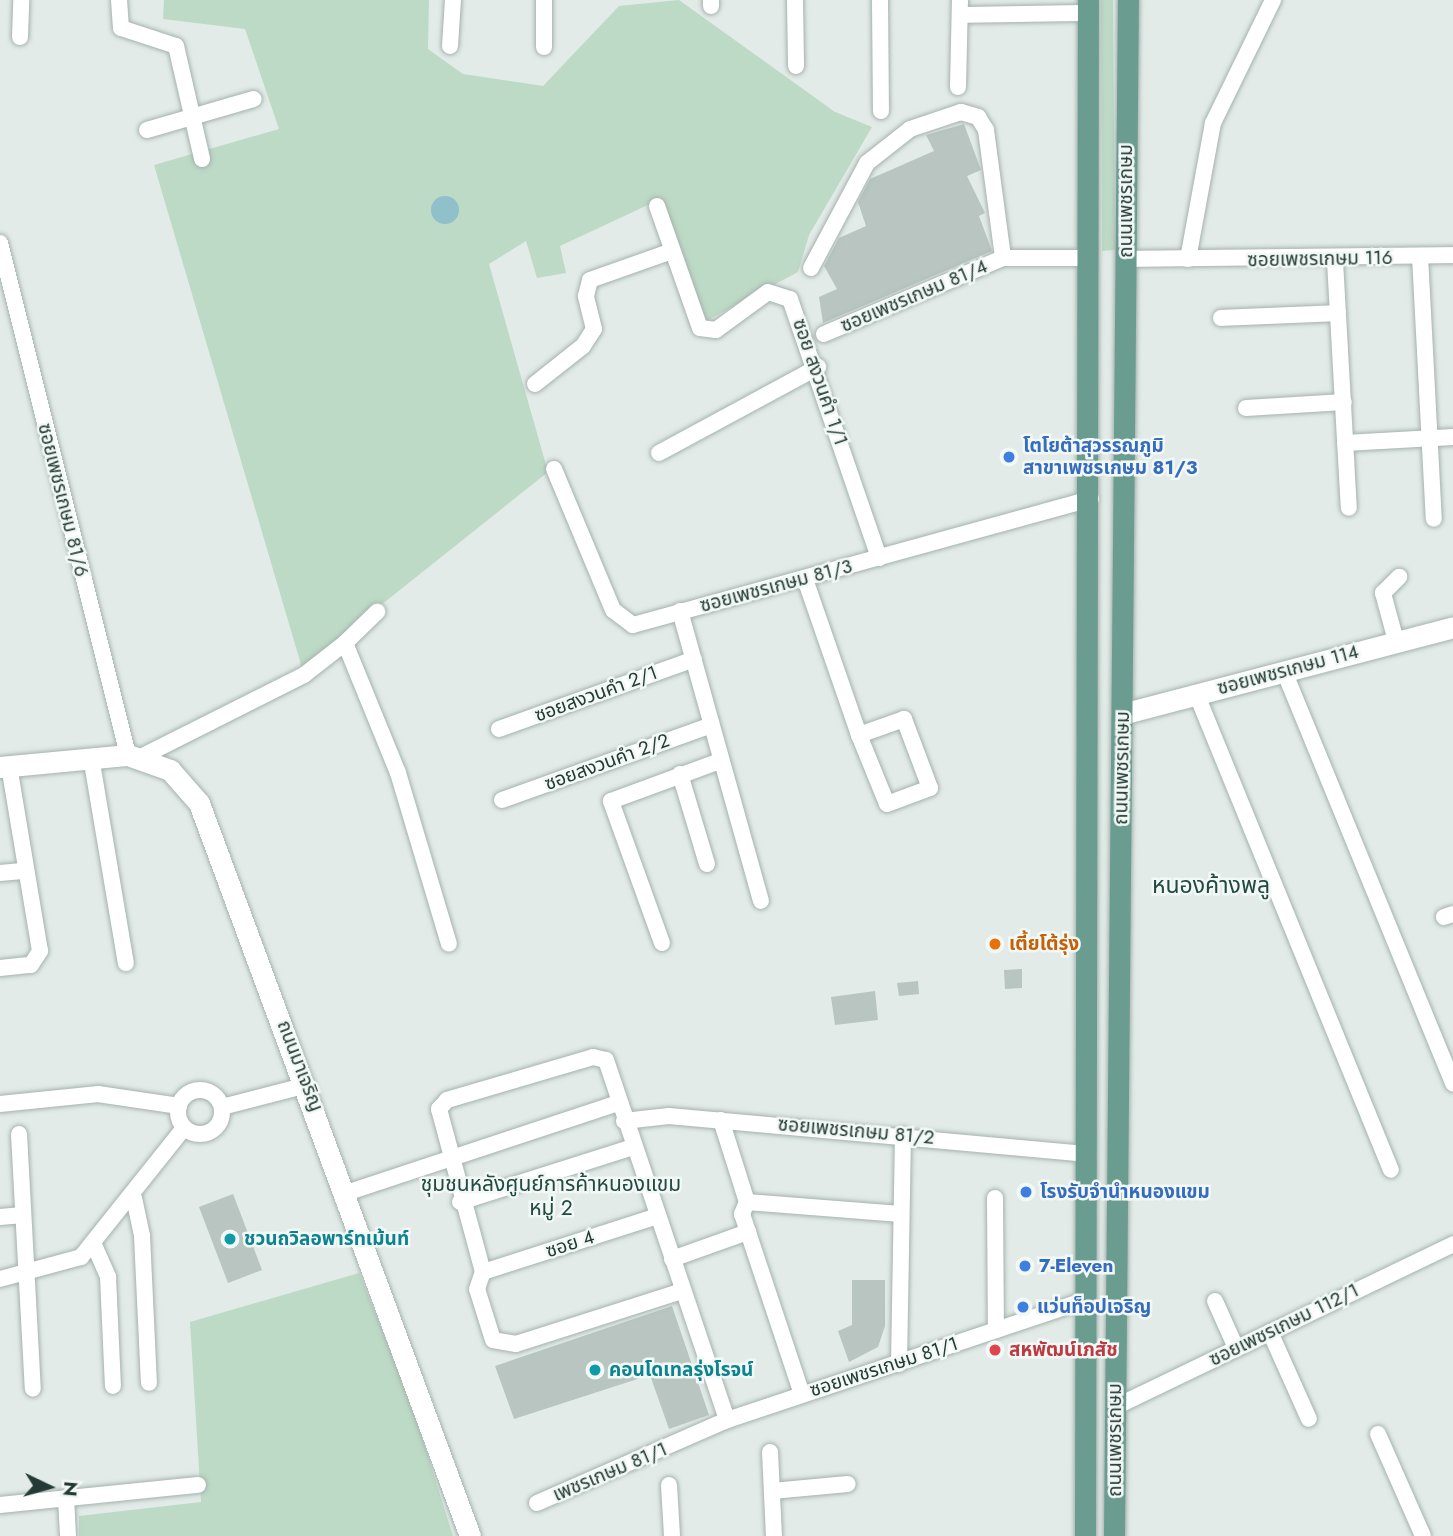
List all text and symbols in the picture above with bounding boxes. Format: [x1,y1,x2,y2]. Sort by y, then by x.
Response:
street label: ถนนเพชรเกษม [1115,144,1137,258]
street label: ซอยเพชรเกษม 116 [1247,246,1393,272]
street label: ซอยเพชรเกษม 81/4 [837,255,991,337]
street label: ซอย สงวนคำ 1/1 [788,316,852,448]
street label: ซอยเพชรเกษม 81/6 [33,421,93,579]
place label: โตโยต้าสุวรรณภูมิ สาขาเพชรเกษม 81/3 [1023,435,1198,479]
marker: โตโยต้าสุวรรณภูมิ สาขาเพชรเกษม 81/3 [1001,449,1017,465]
street label: ซอยเพชรเกษม 81/3 [697,555,855,617]
street label: ซอยเพชรเกษม 114 [1215,640,1361,700]
street label: ซอยสงวนคำ 2/1 [531,661,661,727]
street label: ถนนเพชรเกษม [1110,711,1134,825]
street label: ซอยสงวนคำ 2/2 [541,729,673,795]
district label: หนองค้างพลู [1152,871,1270,899]
place label: เตี้ยโต้รุ่ง [1009,933,1079,955]
marker: เตี้ยโต้รุ่ง [987,936,1003,952]
street label: ถนนมาเจริญ [272,1017,328,1115]
street label: ซอยเพชรเกษม 81/2 [777,1113,935,1149]
district label: ชุมชนหลังศูนย์การค้าหนองแขม หมู่ 2 [421,1171,681,1221]
place label: โรงรับจำนำหนองแขม [1040,1181,1210,1203]
marker: โรงรับจำนำหนองแขม [1018,1184,1034,1200]
street label: ซอย 4 [543,1226,597,1262]
place label: ชวนถวิลอพาร์ทเม้นท์ [244,1228,409,1250]
marker: ชวนถวิลอพาร์ทเม้นท์ [222,1231,238,1247]
place label: 7-Eleven [1039,1255,1113,1277]
marker: 7-Eleven [1017,1258,1033,1274]
street label: ซอยเพชรเกษม 112/1 [1205,1279,1363,1371]
place label: แว่นท็อปเจริญ [1037,1296,1151,1318]
marker: แว่นท็อปเจริญ [1015,1299,1031,1315]
street label: ซอยเพชรเกษม 81/1 [807,1332,961,1402]
place label: สหพัฒน์เภสัช [1009,1339,1118,1361]
marker: สหพัฒน์เภสัช [987,1342,1003,1358]
place label: คอนโดเทลรุ่งโรจน์ [609,1359,753,1381]
marker: คอนโดเทลรุ่งโรจน์ [587,1362,603,1378]
street label: ถนนเพชรเกษม [1104,1383,1126,1497]
street label: เพชรเกษม 81/1 [549,1438,671,1506]
north arrow [14,1452,84,1522]
text: N [56,1480,85,1498]

